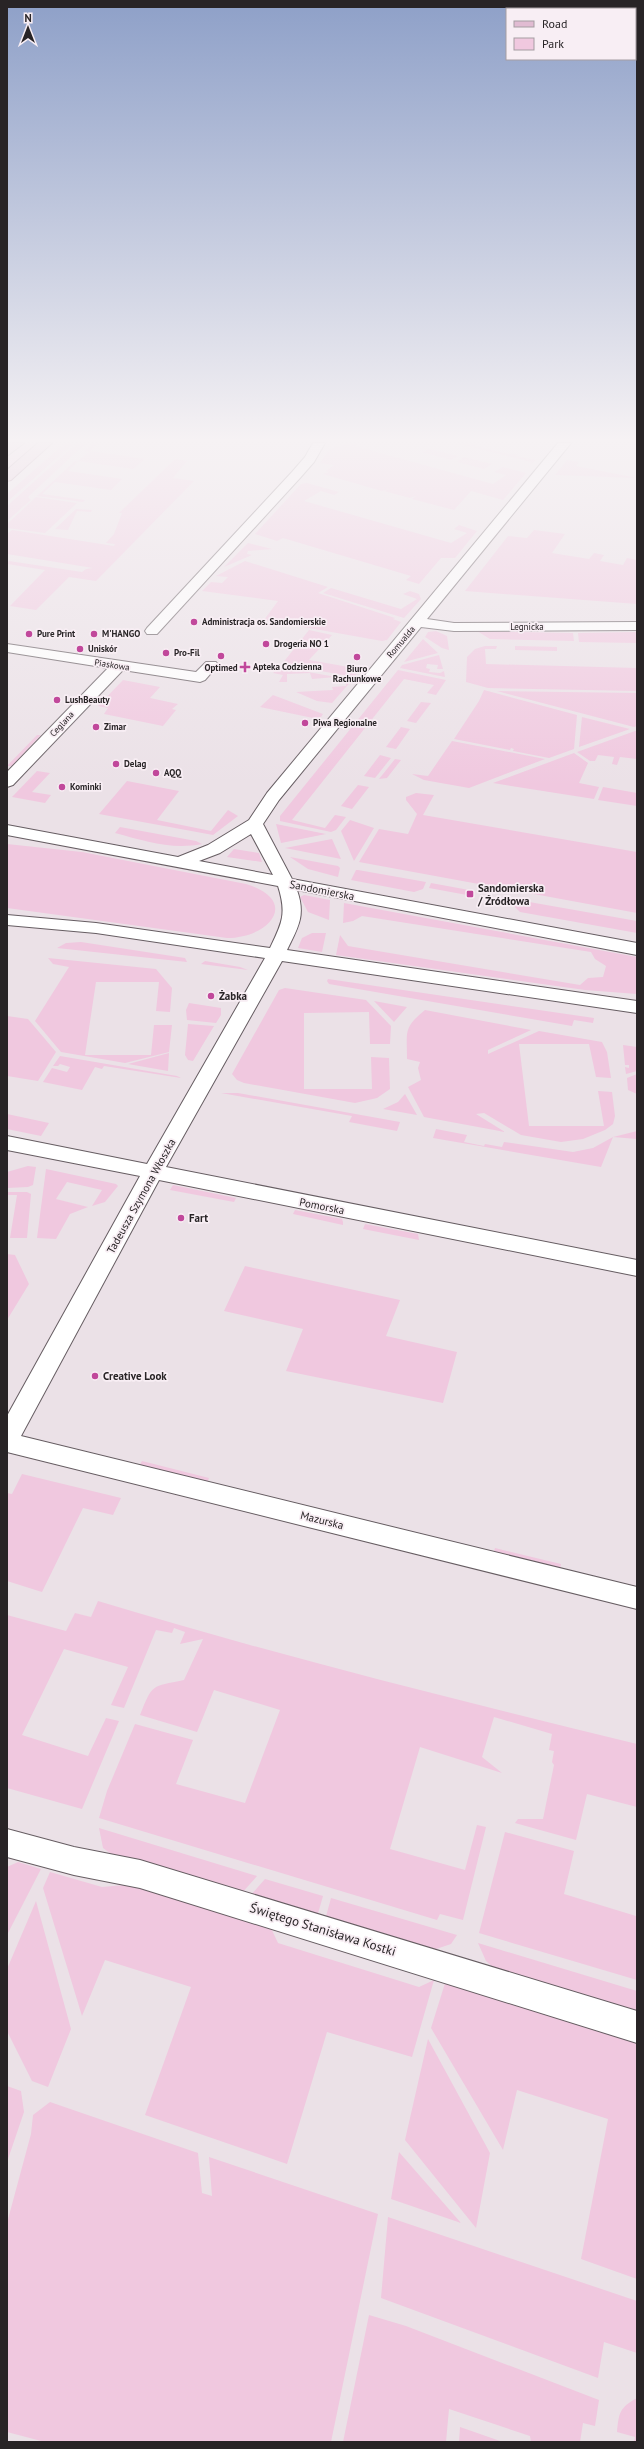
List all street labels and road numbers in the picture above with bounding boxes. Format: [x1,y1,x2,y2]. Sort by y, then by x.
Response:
street label: Legnicka [510,621,544,632]
street label: Romualda [384,623,417,660]
street label: Piaskowa [94,656,131,673]
street label: Ceglana [47,709,76,739]
street label: Sandomierska [288,877,356,903]
street label: Tadeusza Szymona Włoszka [104,1136,178,1256]
street label: Pomorska [298,1195,346,1217]
street label: Mazurska [299,1508,345,1532]
street label: Świętego Stanisława Kostki [248,1899,398,1960]

